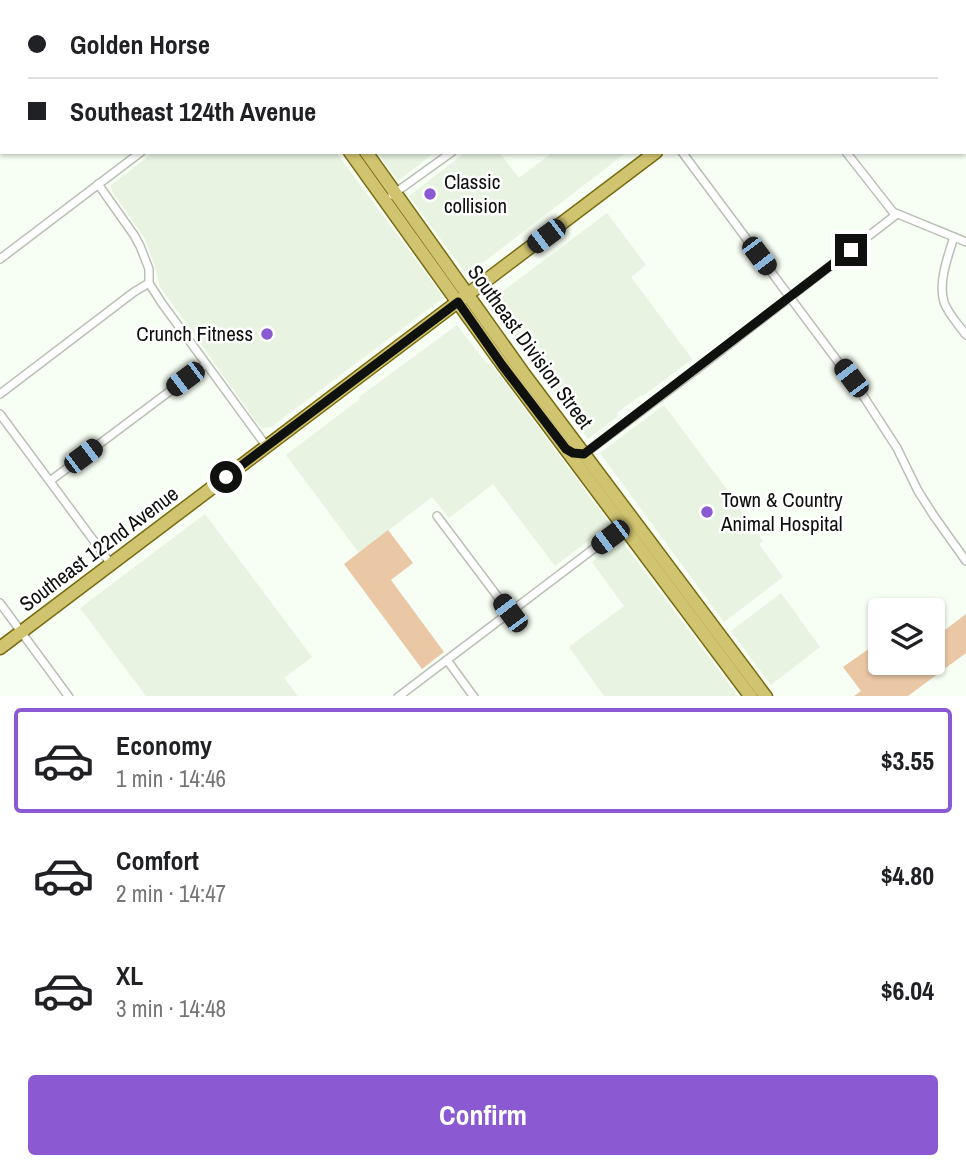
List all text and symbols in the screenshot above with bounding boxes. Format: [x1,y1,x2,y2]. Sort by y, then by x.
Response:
text: Golden Horse [70,27,210,62]
text: Southeast 124th Avenue [70,94,316,129]
place label: Classic collision [444,167,507,220]
marker: Classic collision [422,186,438,202]
car [523,215,570,257]
car [738,233,781,279]
route end [835,234,867,266]
street label: Southeast Division Street [461,259,600,435]
place label: Crunch Fitness [136,319,253,348]
marker: Crunch Fitness [259,326,275,342]
car [830,355,873,401]
car [162,358,209,400]
car [60,435,107,477]
route start [210,461,242,493]
street label: Southeast 122nd Avenue [13,479,184,618]
place label: Town & Country Animal Hospital [720,485,843,538]
marker: Town & Country Animal Hospital [699,504,715,520]
car [587,516,634,558]
car [489,590,532,636]
map controls [868,598,945,675]
button: layers [868,598,945,675]
text: Economy [116,728,212,763]
icon: car [32,729,95,792]
text: $3.55 [881,743,934,778]
text: 1 min · 14:46 [116,763,226,794]
text: Comfort [116,843,199,878]
icon: car [32,844,95,907]
text: $4.80 [881,858,934,893]
text: 2 min · 14:47 [116,878,226,909]
text: XL [116,958,143,993]
icon: car [32,959,95,1022]
text: $6.04 [881,973,934,1008]
text: 3 min · 14:48 [116,993,226,1024]
button: Confirm [28,1075,938,1155]

